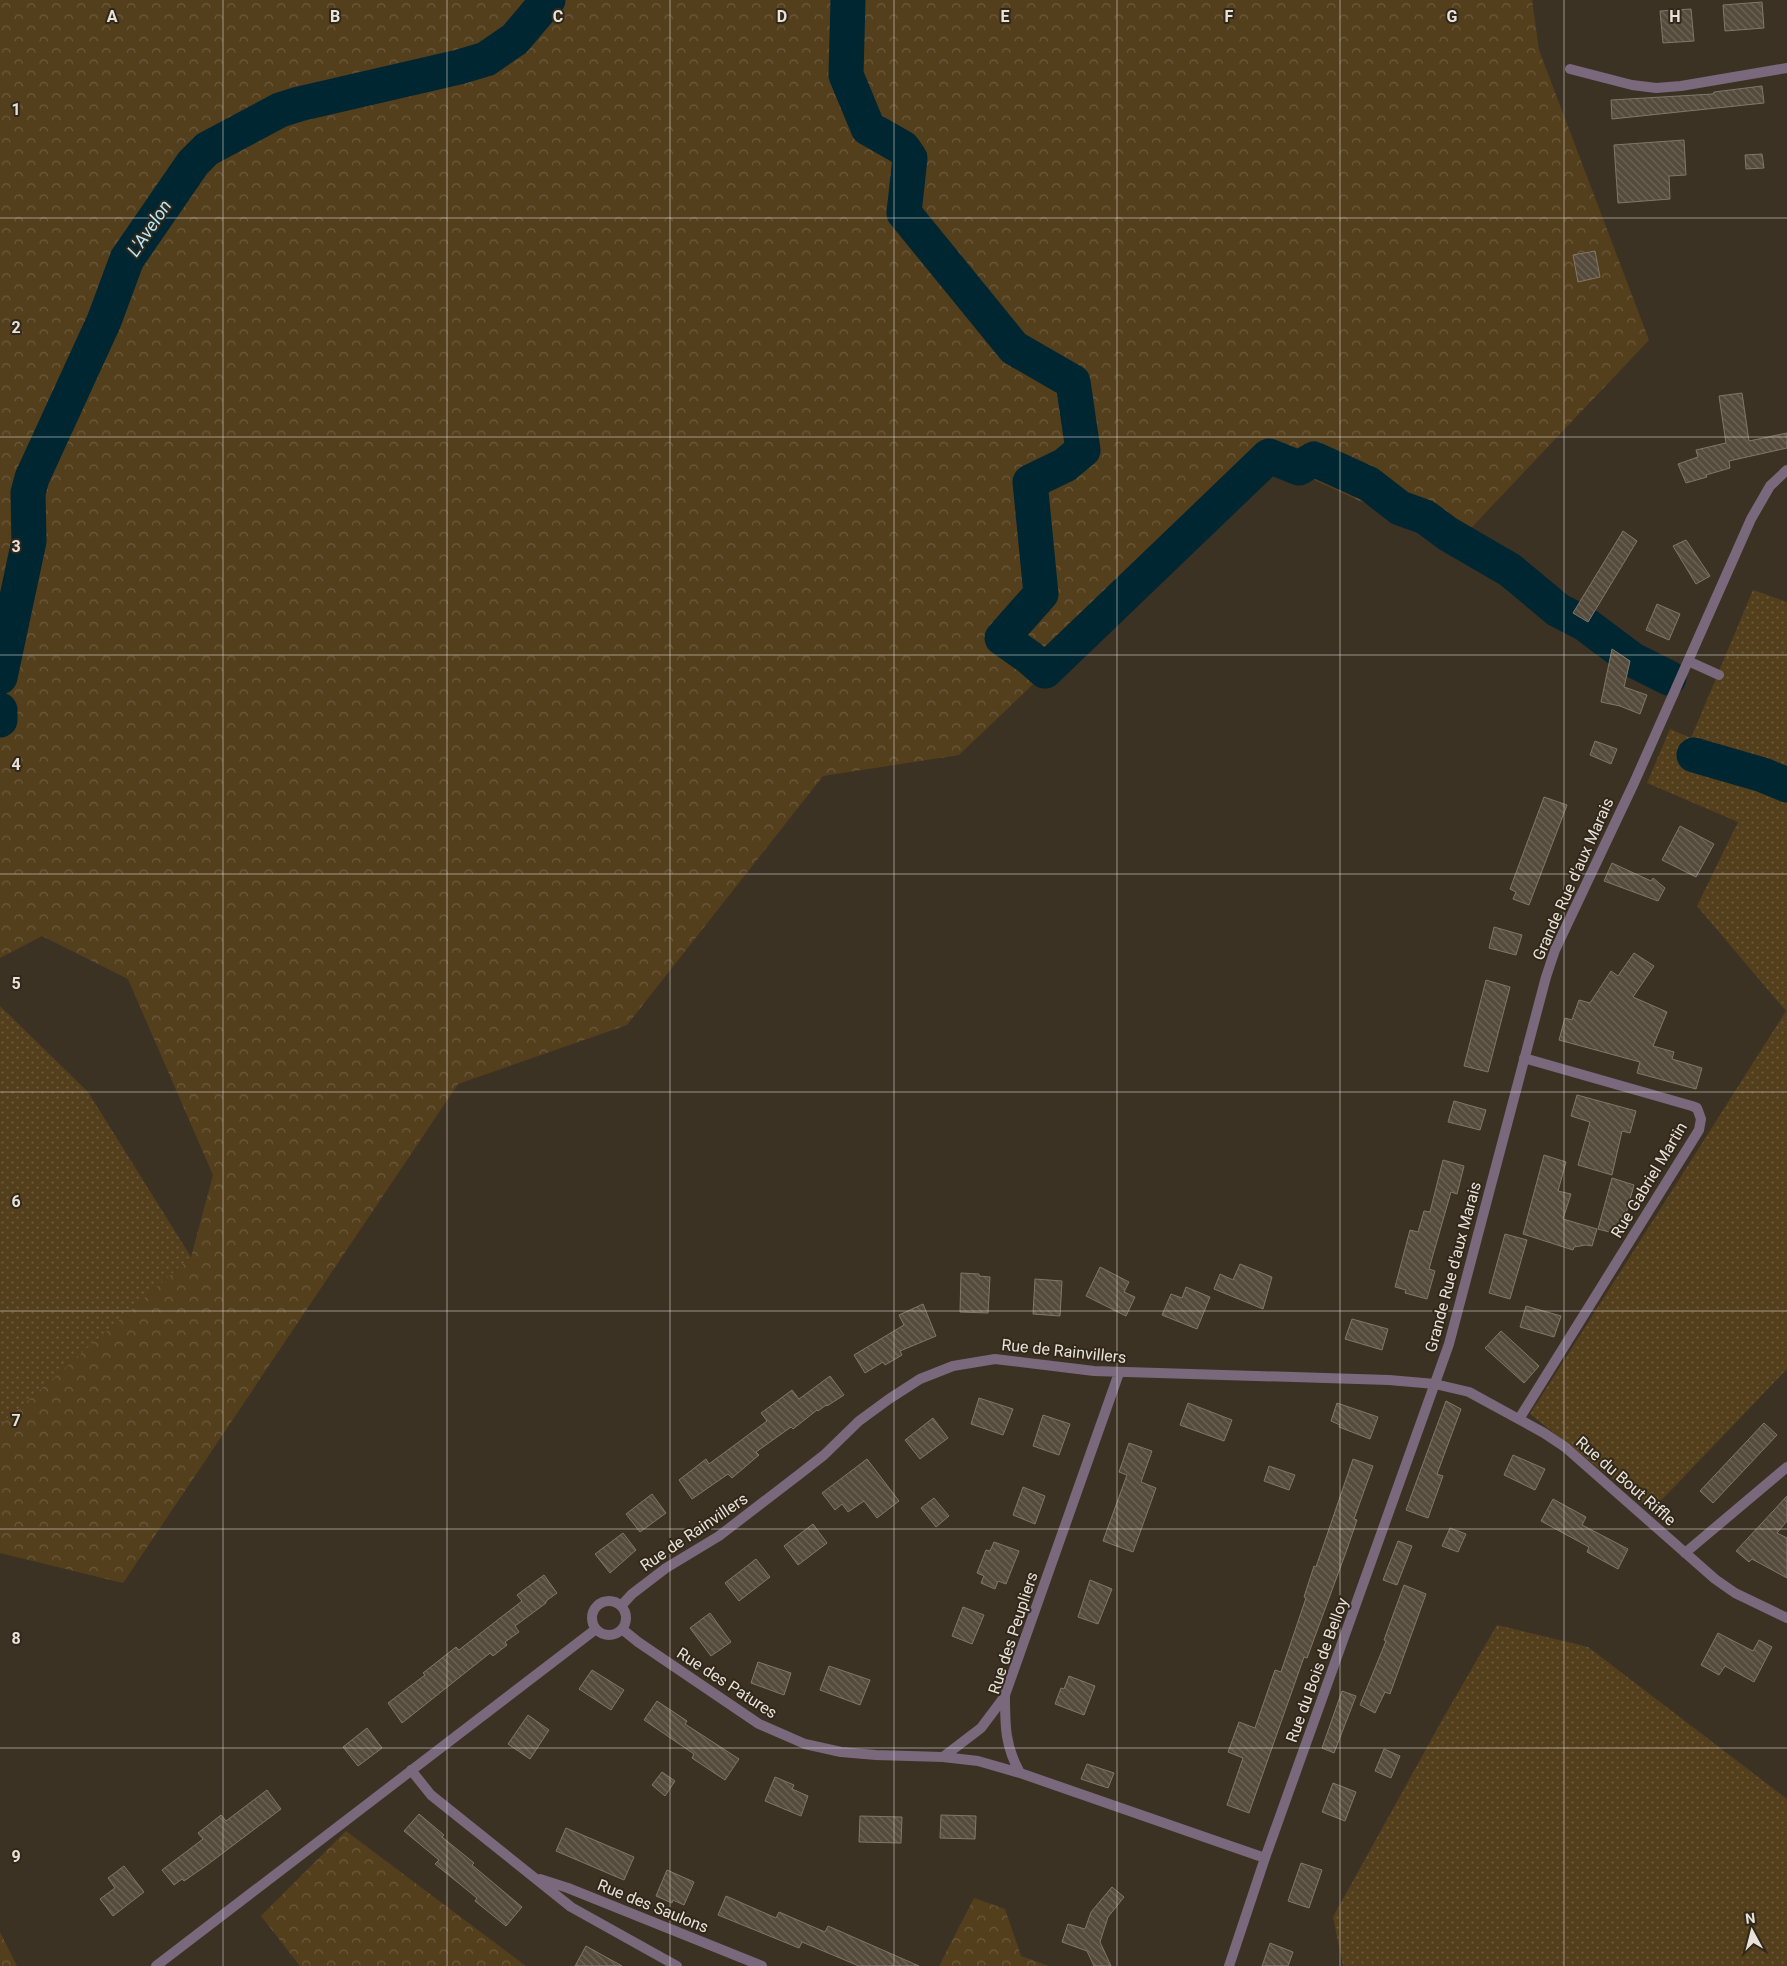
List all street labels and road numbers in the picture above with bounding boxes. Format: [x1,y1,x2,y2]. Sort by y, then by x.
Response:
street label: Grande Rue d'aux Marais [1529,795,1617,963]
street label: Rue Gabriel Martin [1607,1119,1691,1241]
street label: Grande Rue d'aux Marais [1421,1180,1485,1354]
street label: Rue de Rainvillers [1001,1335,1127,1367]
street label: Rue du Bout Riffle [1572,1433,1680,1529]
street label: Rue de Rainvillers [637,1489,751,1575]
street label: Rue des Peupliers [984,1570,1042,1696]
street label: Rue du Bois de Belloy [1282,1595,1352,1745]
street label: Rue des Patures [673,1644,781,1722]
street label: Rue des Saulons [595,1875,711,1937]

